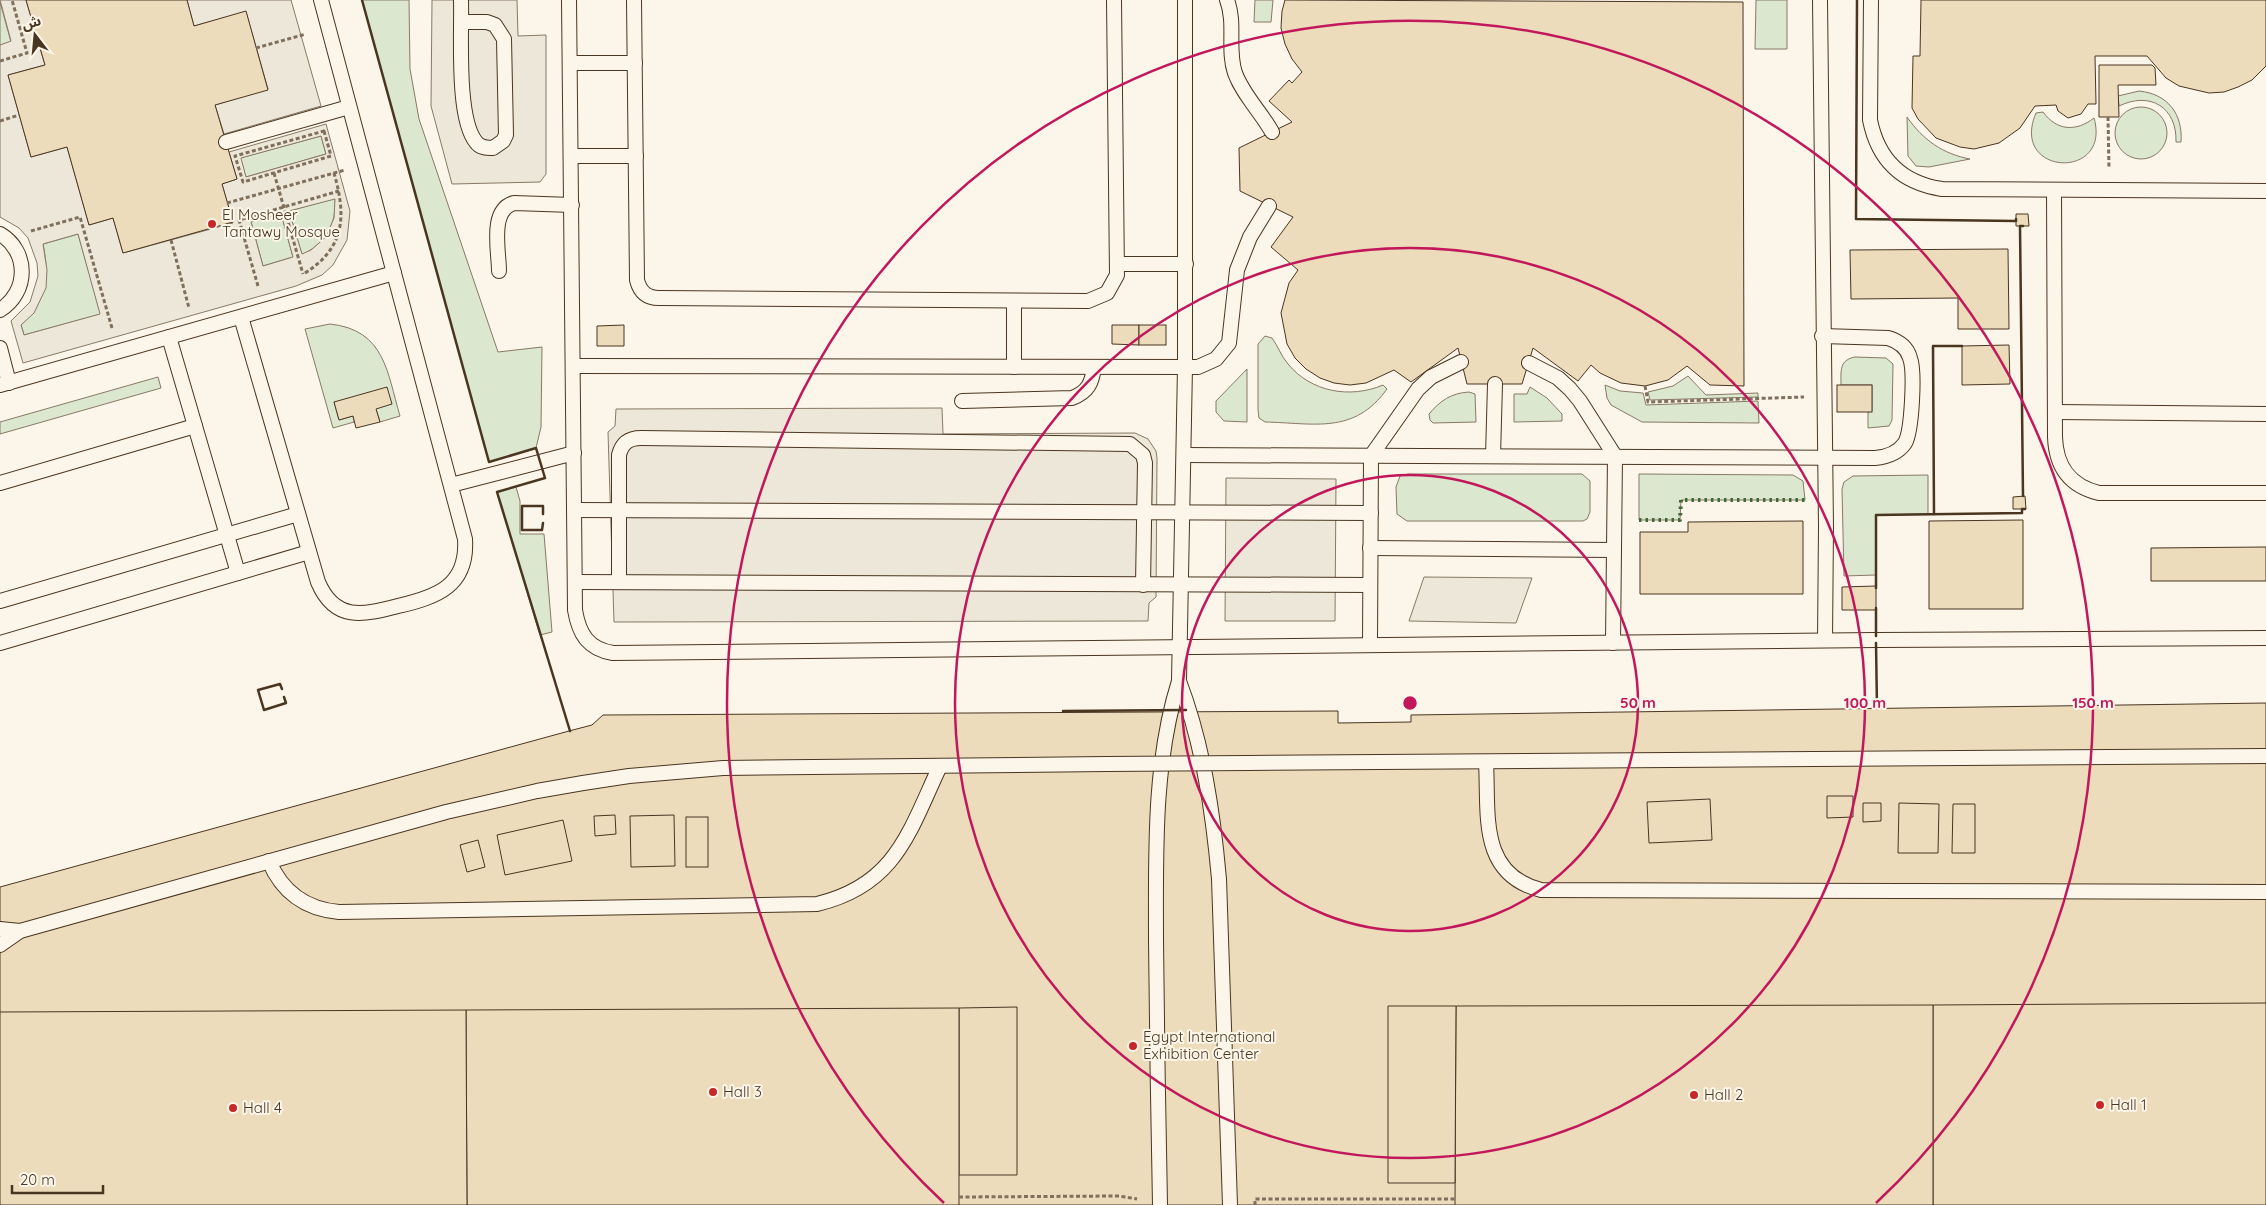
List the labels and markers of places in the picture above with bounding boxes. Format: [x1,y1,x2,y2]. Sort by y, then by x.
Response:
place label: El Mosheer Tantawy Mosque [222,205,340,241]
marker: El Mosheer Tantawy Mosque [206,218,218,230]
centre of rings [1401,694,1419,712]
place label: Egypt International Exhibition Center [1143,1027,1276,1063]
marker: Egypt International Exhibition Center [1127,1040,1139,1052]
place label: Hall 3 [723,1082,762,1101]
place label: Hall 2 [1704,1085,1743,1104]
marker: Hall 3 [707,1086,719,1098]
marker: Hall 2 [1688,1089,1700,1101]
place label: Hall 1 [2110,1095,2146,1114]
place label: Hall 4 [243,1098,282,1117]
marker: Hall 1 [2094,1099,2106,1111]
marker: Hall 4 [227,1102,239,1114]

